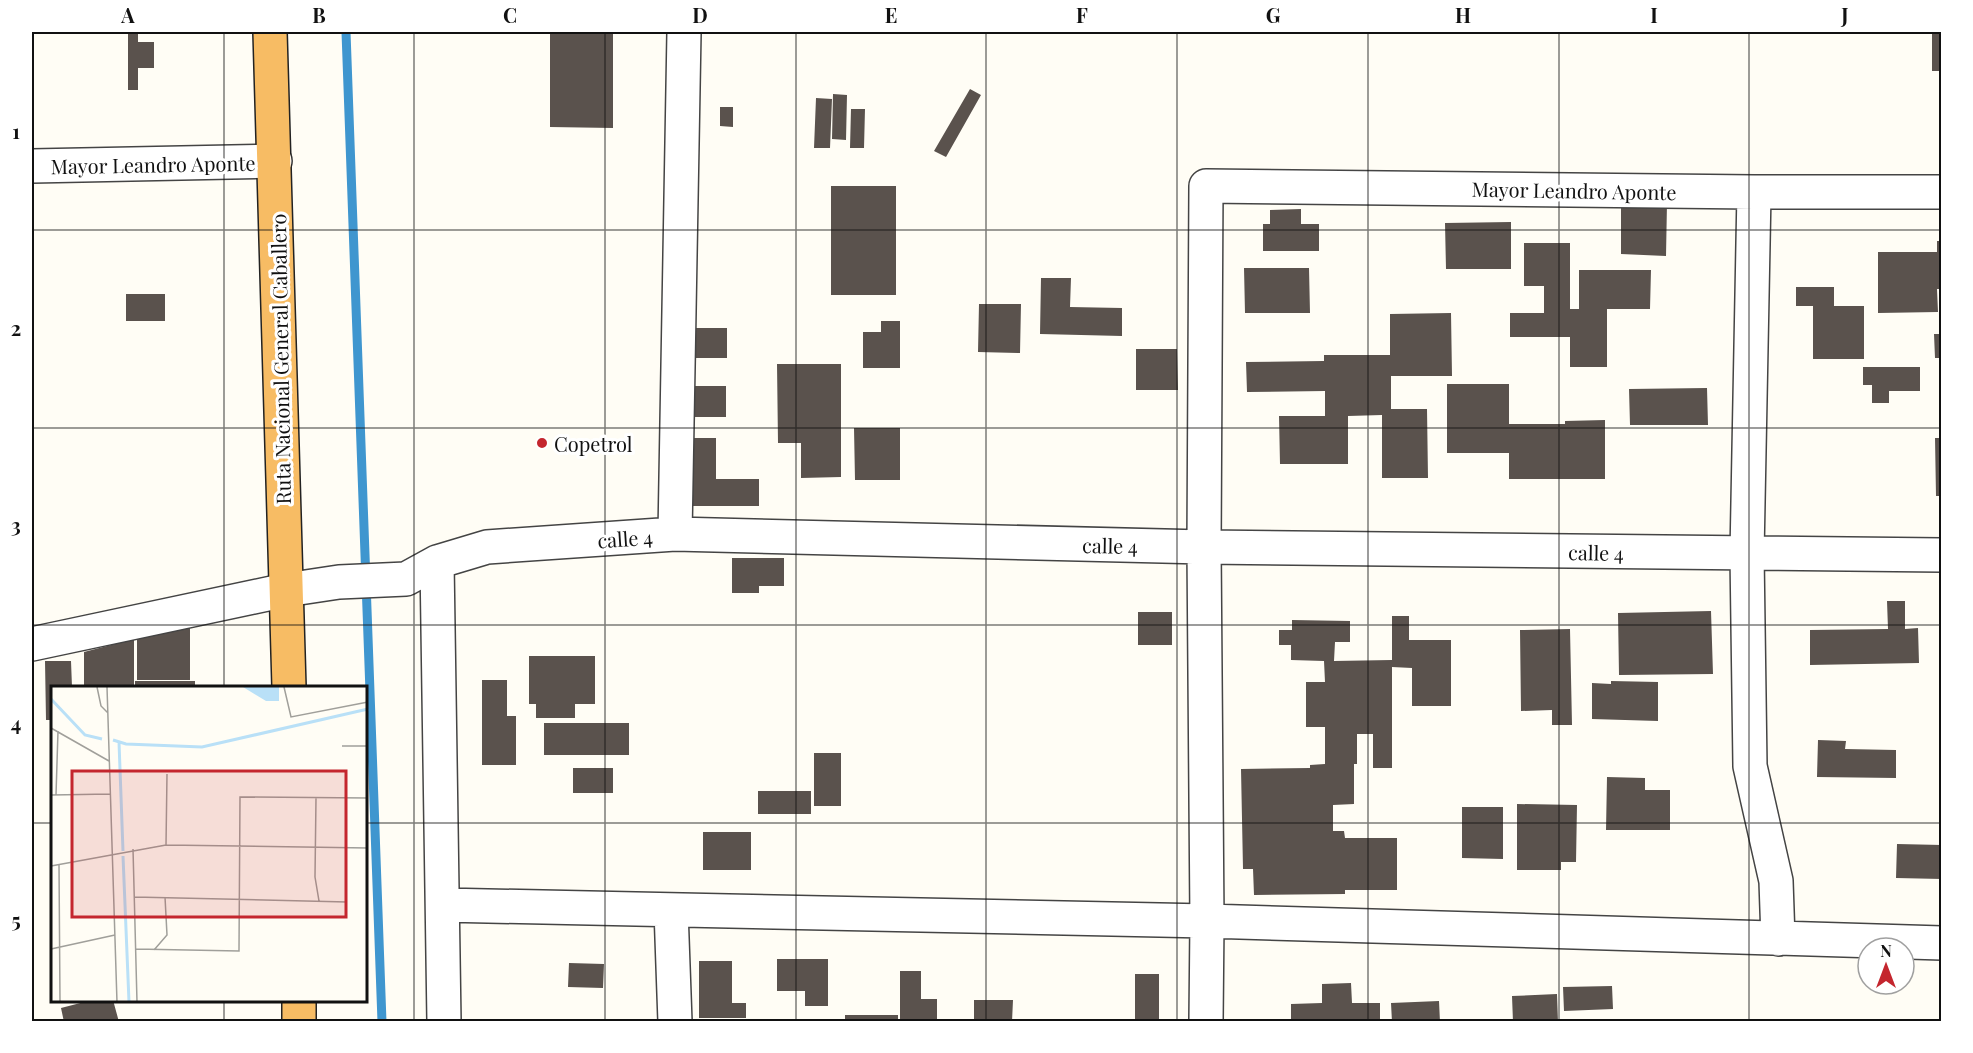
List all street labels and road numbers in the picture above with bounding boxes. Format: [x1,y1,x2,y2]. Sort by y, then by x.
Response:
street label: Mayor Leandro Aponte [50,149,256,179]
street label: Mayor Leandro Aponte [1471,175,1677,205]
street label: Ruta Nacional General Caballero [264,213,296,505]
street label: calle 4 [596,523,654,553]
street label: calle 4 [1082,531,1138,559]
street label: calle 4 [1568,538,1624,566]

